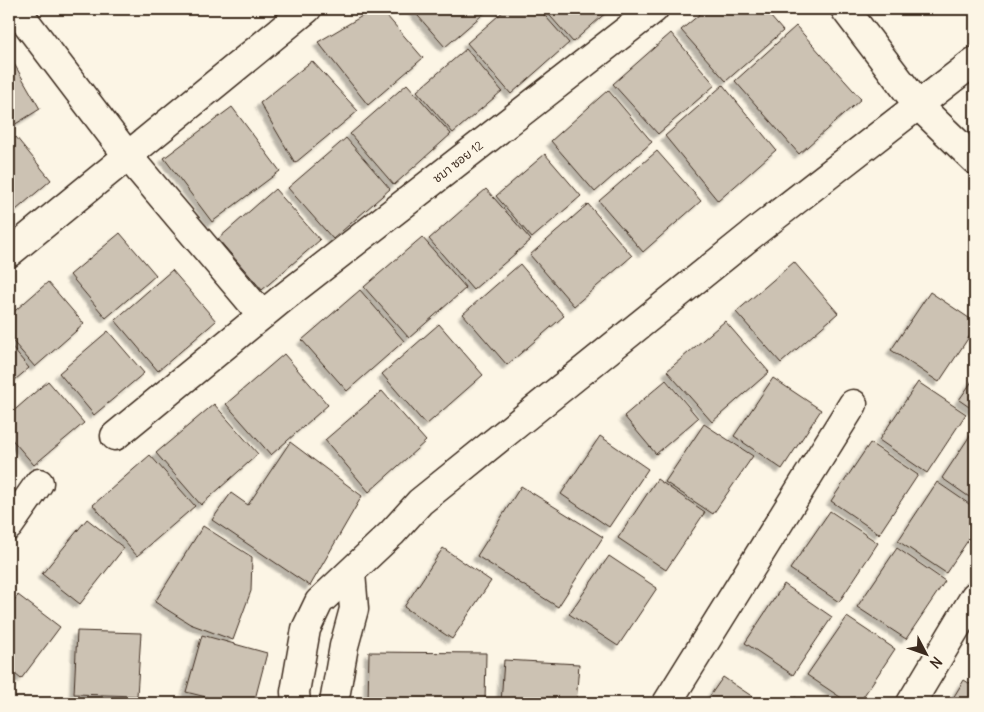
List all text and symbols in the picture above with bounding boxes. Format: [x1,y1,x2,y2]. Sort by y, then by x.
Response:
street label: ชบา ซอย 12 [430,137,486,186]
north arrow [902,630,952,680]
text: N [926,653,946,672]

